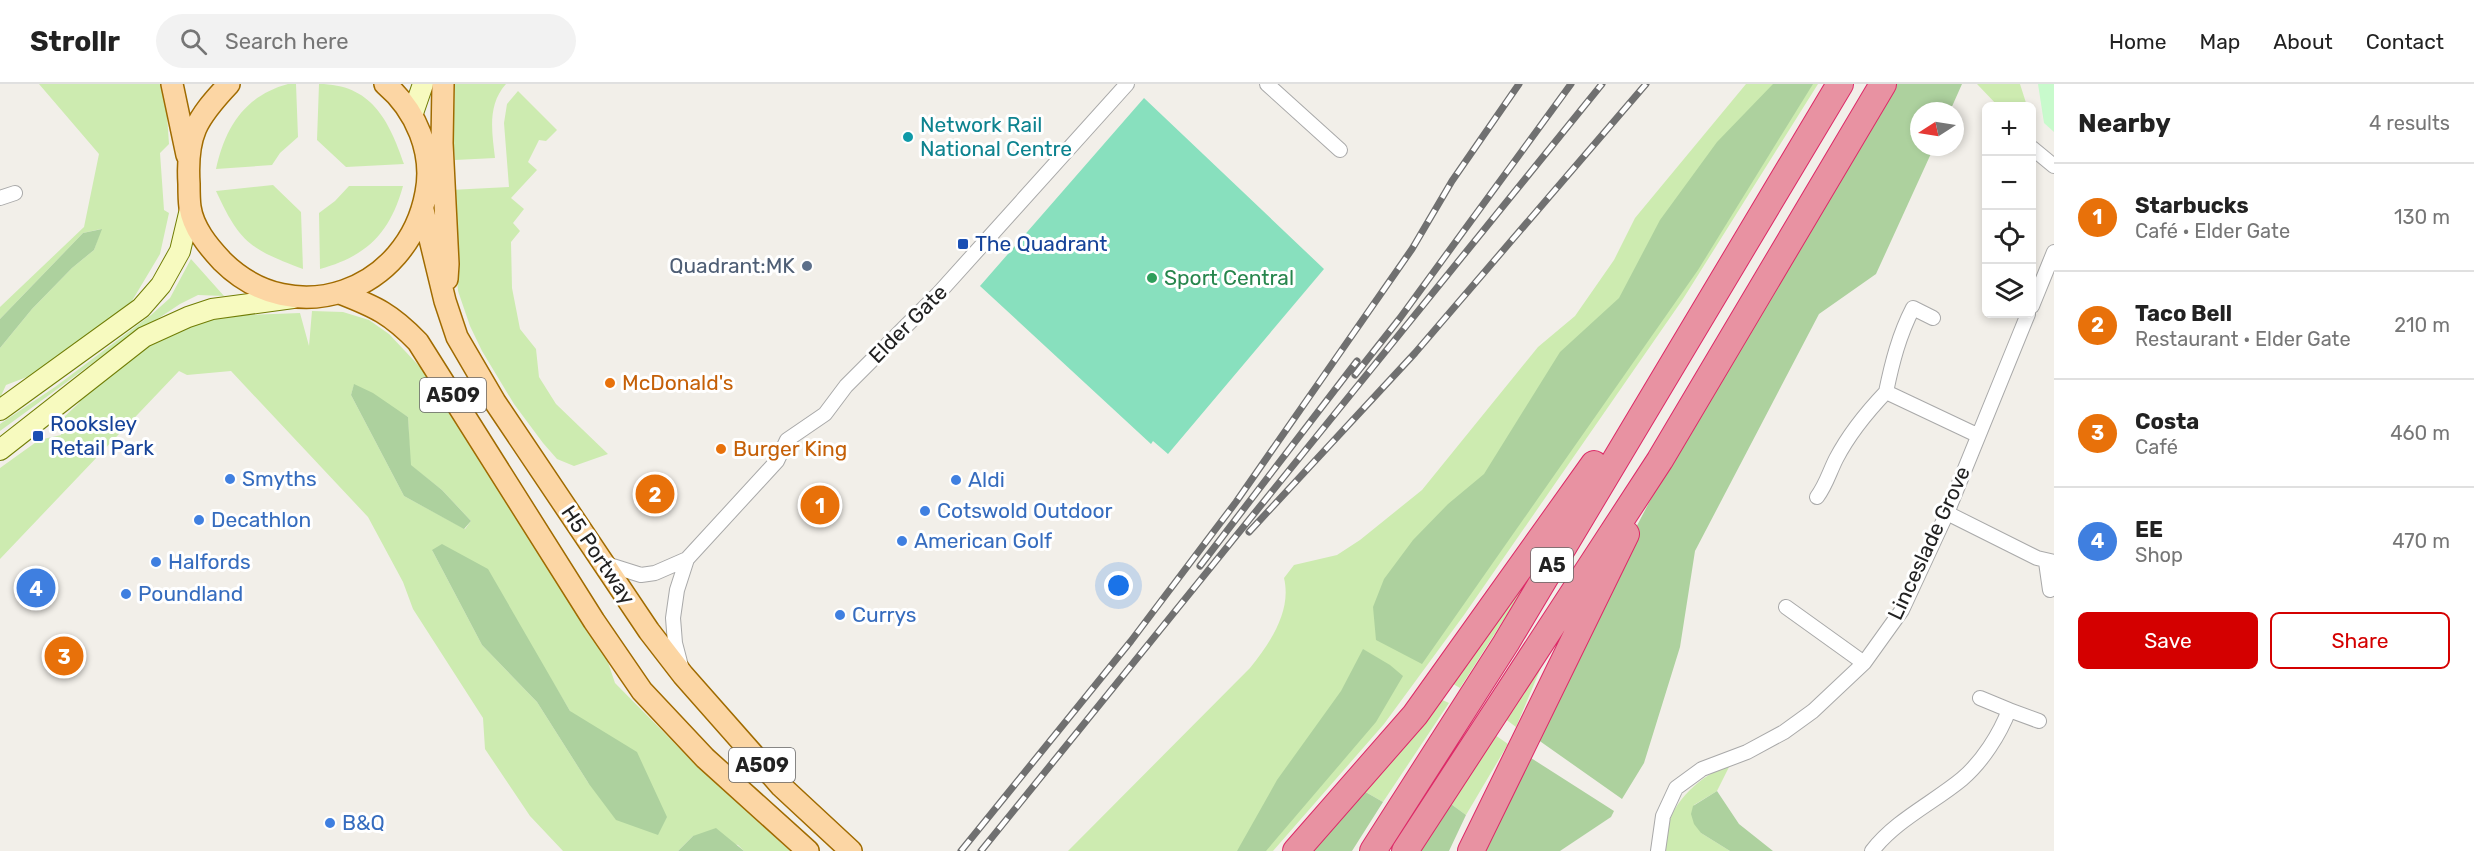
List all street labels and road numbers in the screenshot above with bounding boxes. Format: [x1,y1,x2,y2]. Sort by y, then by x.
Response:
street label: Elder Gate [863,279,952,368]
road number: A509 [420,378,486,412]
street label: Linceslade Grove [1882,462,1975,624]
street label: H5 Portway [556,501,641,609]
road number: A5 [1531,548,1573,582]
road number: A509 [729,748,795,782]

